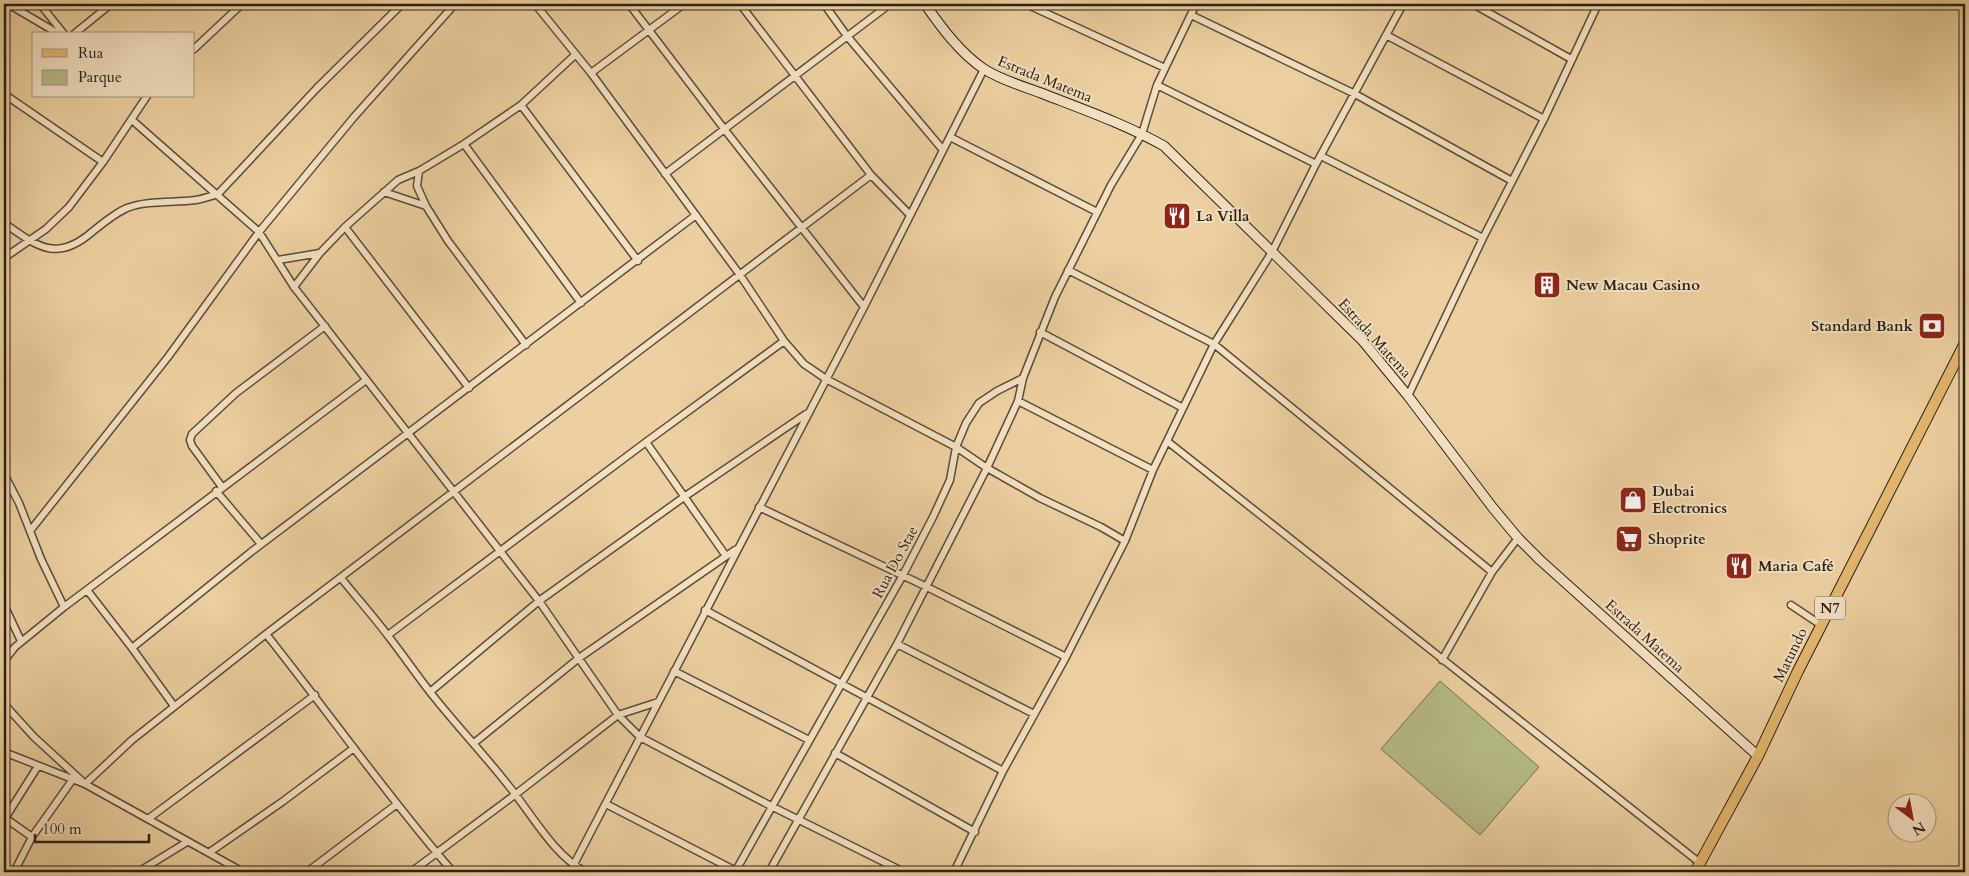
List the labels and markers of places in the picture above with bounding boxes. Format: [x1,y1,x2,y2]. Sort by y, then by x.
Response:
restaurant icon: La Villa [1162,201,1192,231]
place label: La Villa [1196,206,1250,226]
building icon: New Macau Casino [1532,270,1562,300]
place label: New Macau Casino [1566,275,1700,295]
bank icon: Standard Bank [1917,311,1947,341]
place label: Standard Bank [1811,316,1914,336]
place label: Dubai Electronics [1652,481,1727,518]
shop icon: Dubai Electronics [1618,485,1648,515]
supermarket icon: Shoprite [1614,524,1644,554]
place label: Shoprite [1648,529,1706,549]
restaurant icon: Maria Café [1724,551,1754,581]
place label: Maria Café [1758,556,1834,576]

